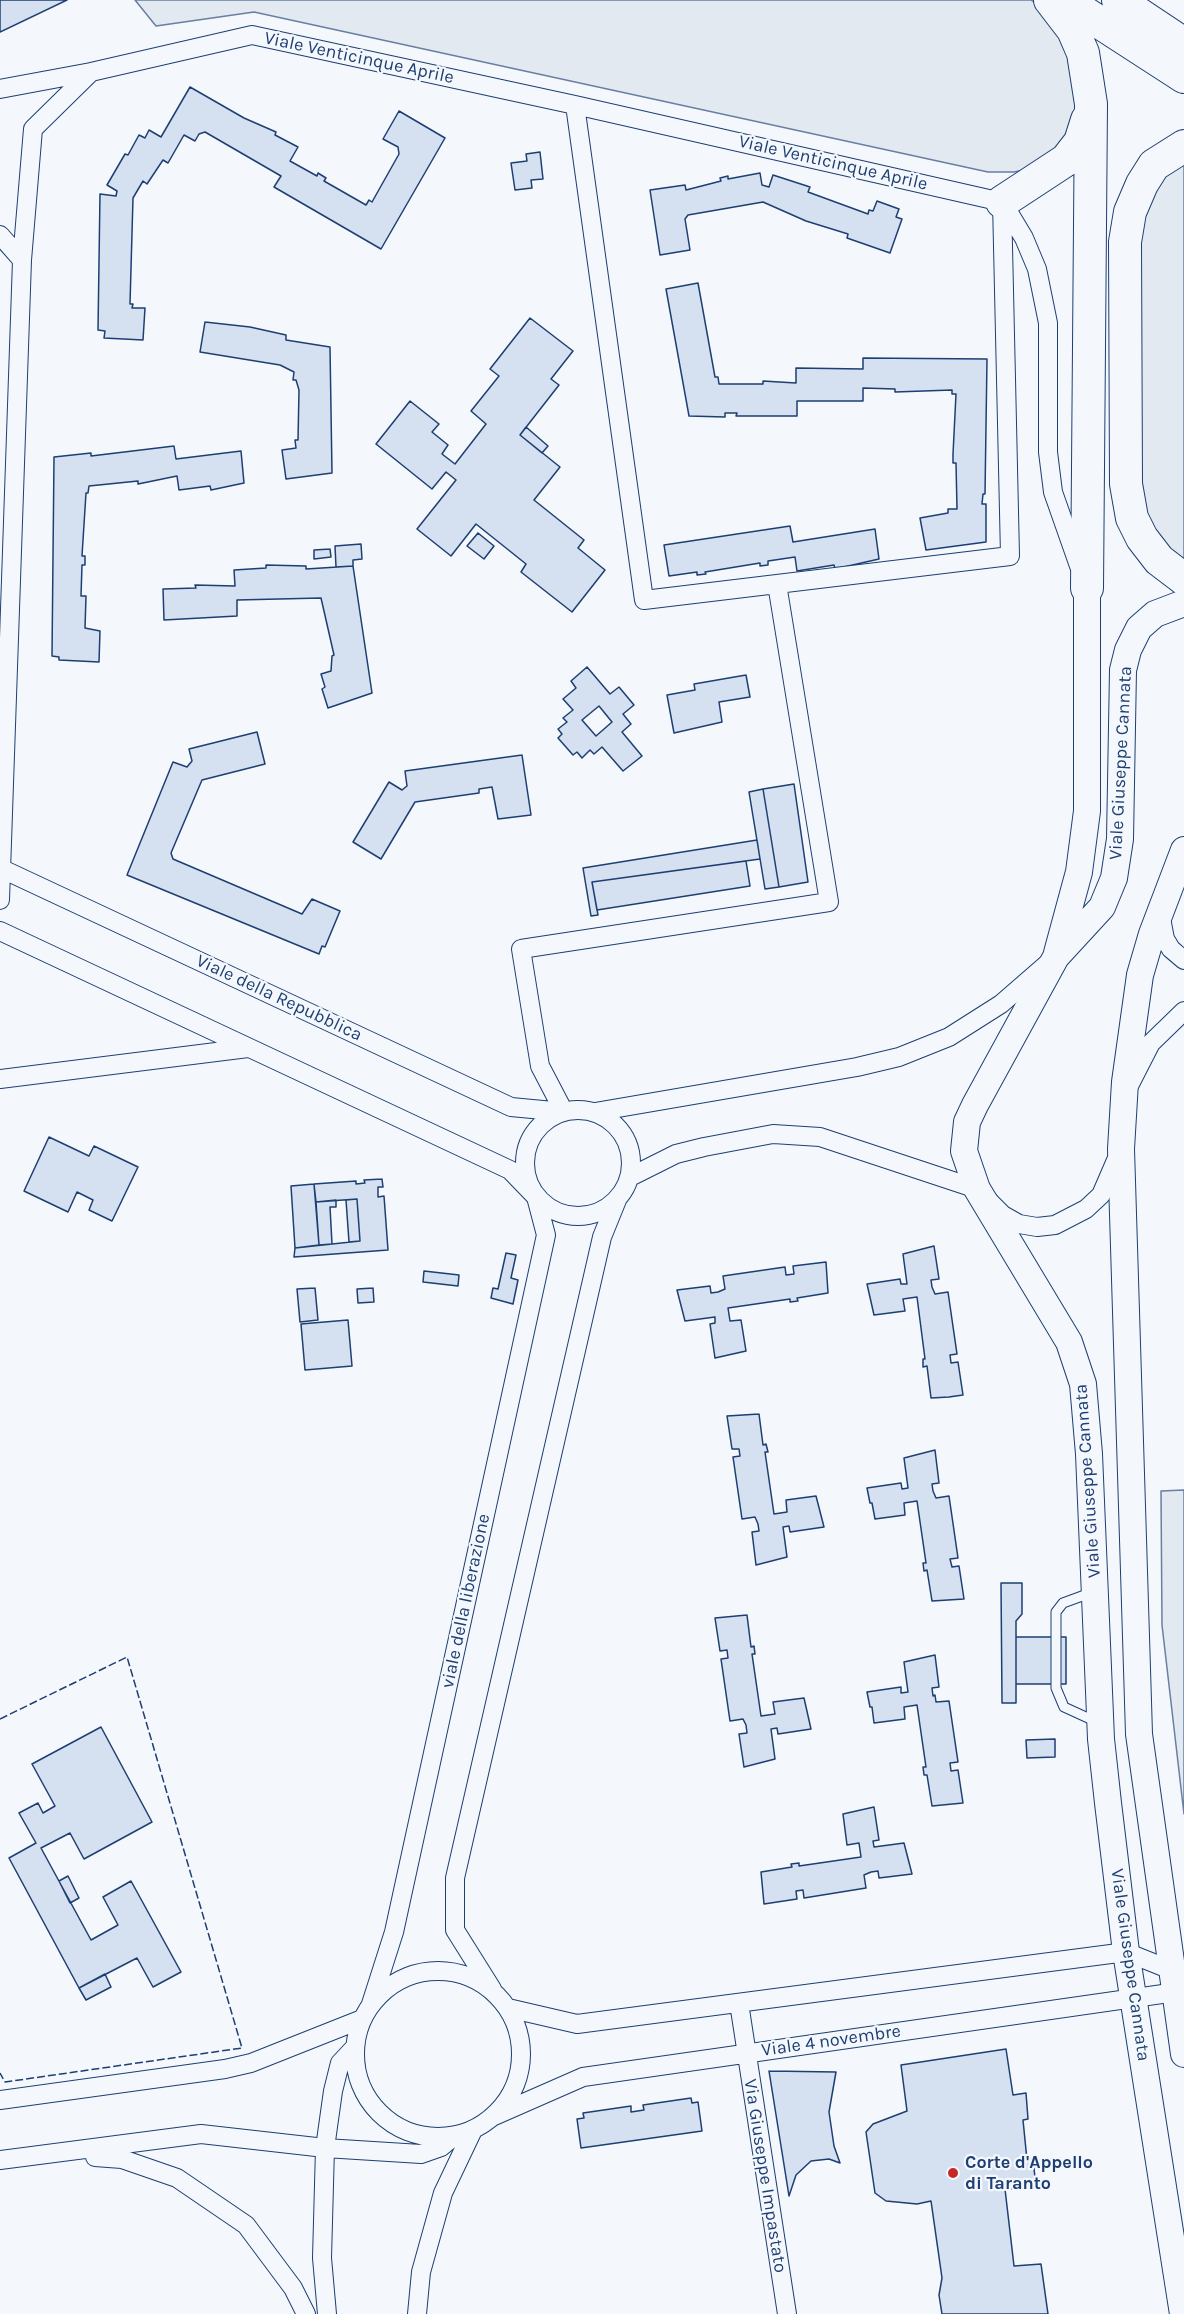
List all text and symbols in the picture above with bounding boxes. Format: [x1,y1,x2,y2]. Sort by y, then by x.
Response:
street label: Viale Venticinque Aprile [262,27,456,89]
street label: Viale Venticinque Aprile [736,131,930,195]
street label: Viale Giuseppe Cannata [1105,665,1137,861]
street label: Viale della Repubblica [193,950,365,1046]
street label: Viale Giuseppe Cannata [1070,1383,1106,1579]
street label: viale della liberazione [437,1512,495,1690]
street label: Viale Giuseppe Cannata [1106,1867,1154,2063]
street label: Viale 4 novembre [760,2021,902,2061]
street label: Via Giuseppe Impastato [739,2078,791,2274]
place label: Corte d'Appello di Taranto [965,2152,1093,2194]
marker: Corte d'Appello di Taranto [946,2166,960,2180]

